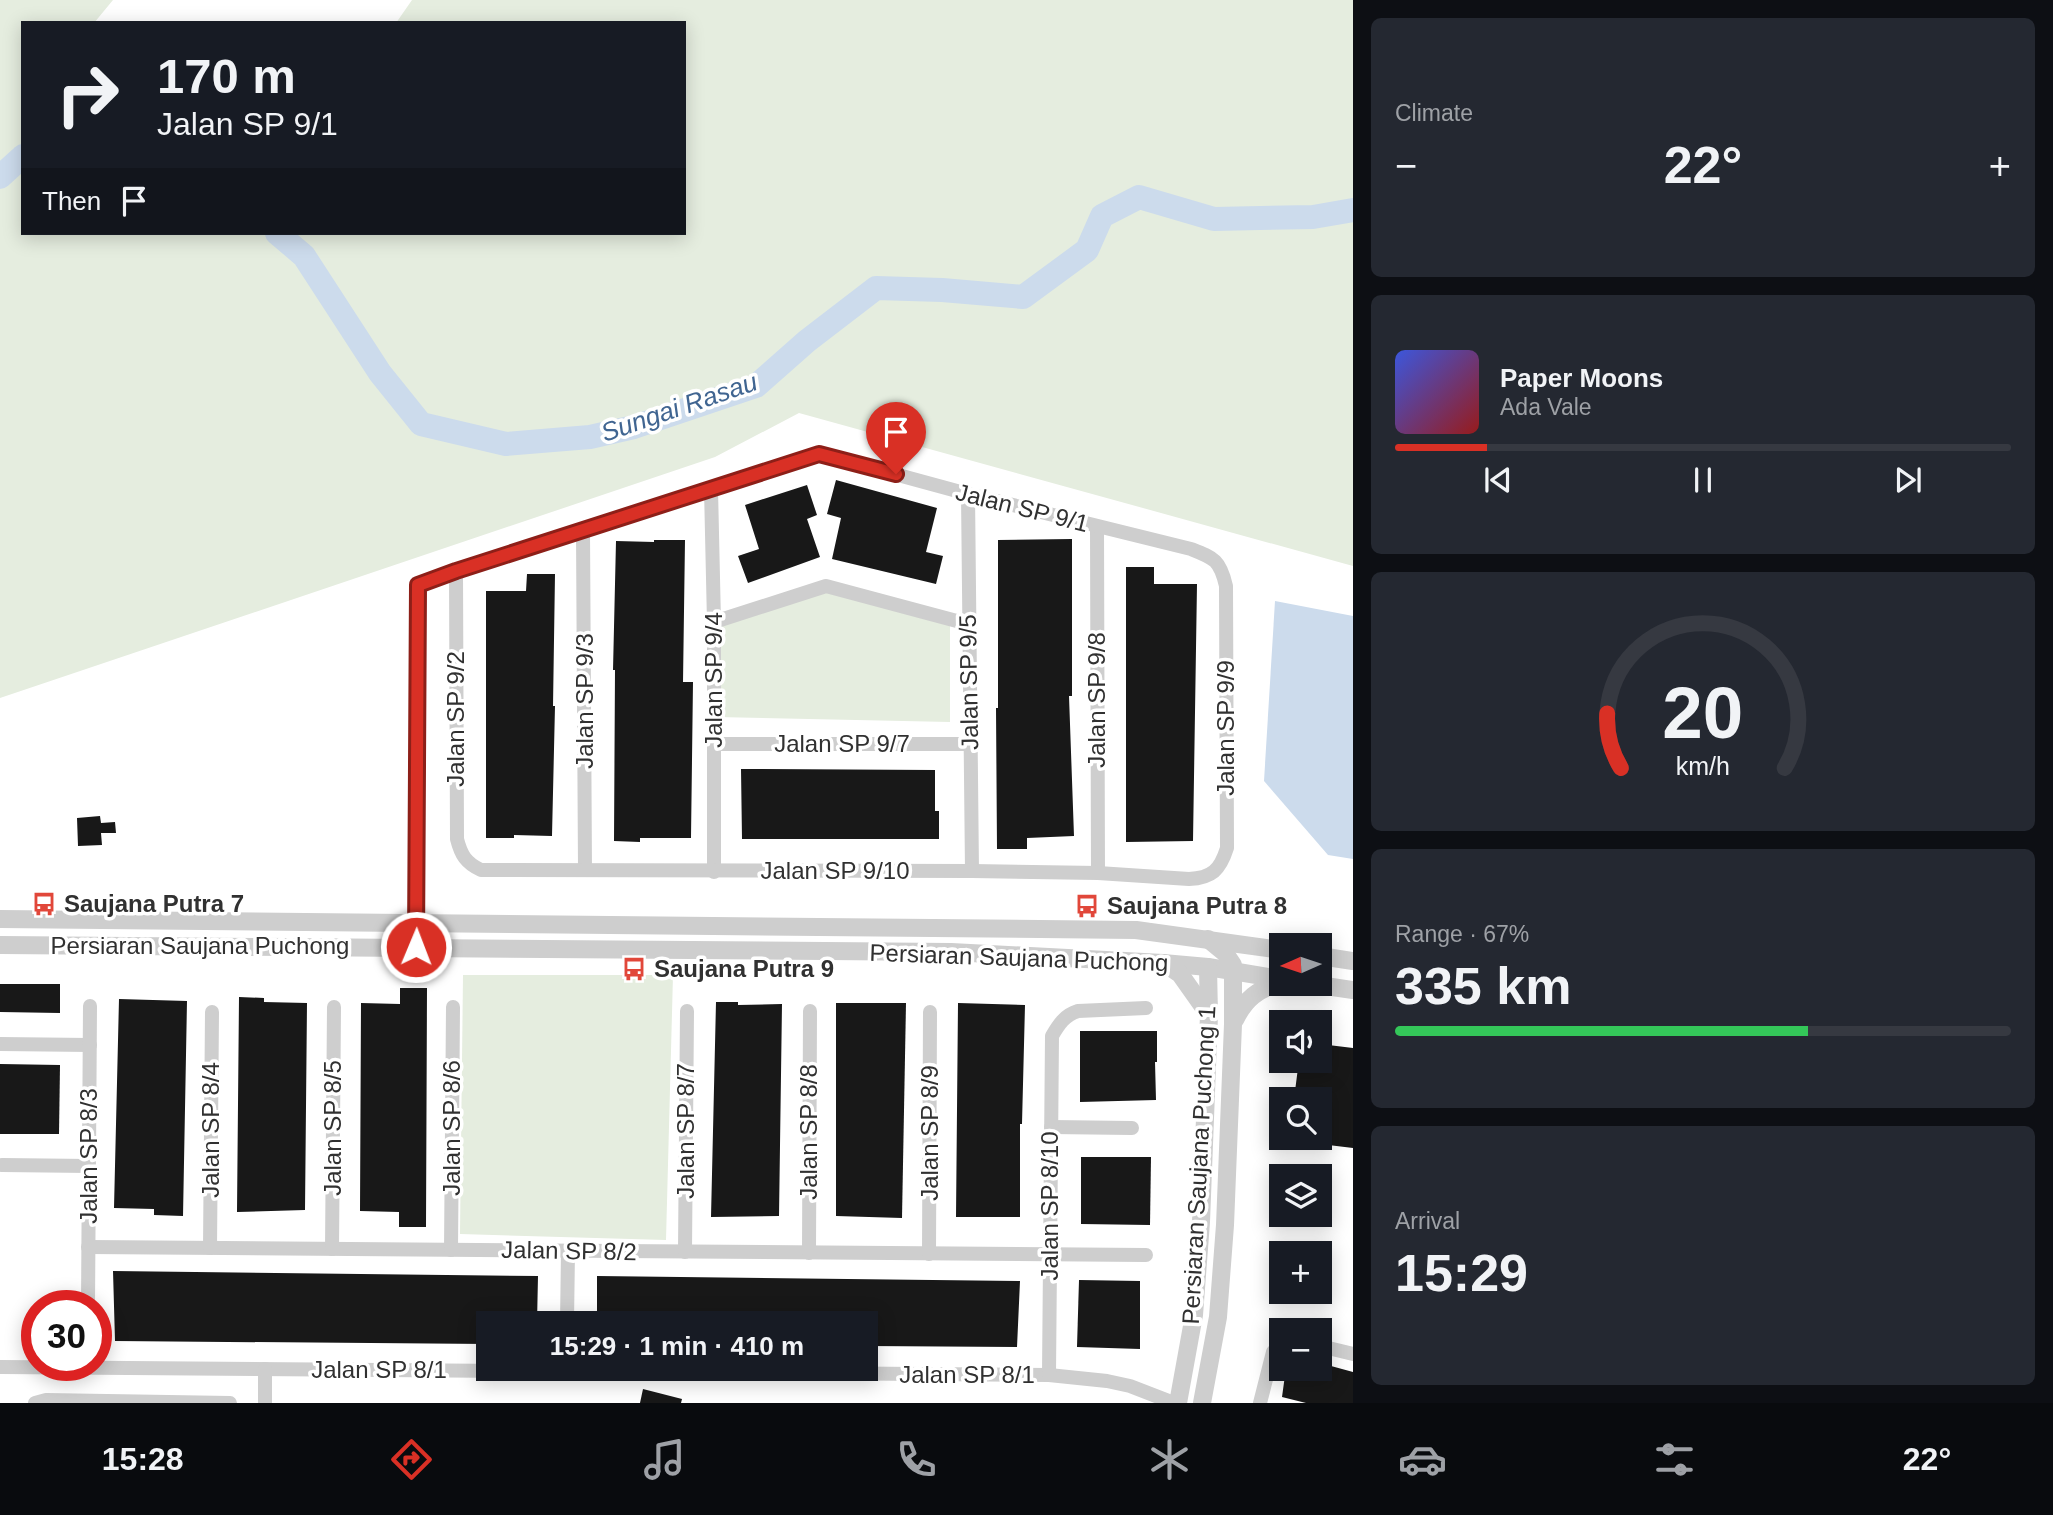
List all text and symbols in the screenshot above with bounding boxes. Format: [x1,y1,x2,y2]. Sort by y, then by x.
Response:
icon: right [42,49,133,140]
text: 170 m [157,49,296,103]
text: Climate [1395,100,1473,126]
text: Jalan SP 9/1 [157,106,338,142]
text: 22° [1664,136,1742,194]
text: − [1395,145,1417,187]
text: + [1989,145,2011,187]
icon: arrive [115,182,153,220]
text: Then [42,186,101,216]
text: Paper Moons [1500,363,1663,393]
water label: Sungai Rasau [597,366,761,448]
text: Ada Vale [1500,394,1592,420]
pin [866,402,926,474]
icon: arrive [877,413,915,451]
icon: previous [1479,461,1517,499]
icon: pause [1684,461,1722,499]
icon: next [1889,461,1927,499]
street label: Jalan SP 9/1 [953,478,1091,537]
street label: Jalan SP 9/4 [700,612,727,748]
street label: Jalan SP 9/5 [954,614,983,750]
street label: Jalan SP 9/8 [1083,632,1110,768]
street label: Jalan SP 9/3 [571,633,598,769]
street label: Jalan SP 9/2 [442,651,469,787]
street label: Jalan SP 9/9 [1212,660,1239,796]
text: 20 [1663,672,1743,753]
street label: Jalan SP 9/7 [774,730,910,757]
text: km/h [1676,751,1730,779]
street label: Jalan SP 9/10 [760,857,910,884]
bus stop icon: Saujana Putra 7 [30,890,58,918]
place label: Saujana Putra 7 [64,890,244,917]
bus stop icon: Saujana Putra 8 [1073,892,1101,920]
place label: Saujana Putra 8 [1107,892,1287,919]
position arrow [379,910,453,984]
text: Range · 67% [1395,921,1529,947]
street label: Persiaran Saujana Puchong [51,932,349,959]
north arrow [1269,933,1332,996]
map controls [1269,933,1332,1381]
street label: Persiaran Saujana Puchong [869,939,1169,976]
bus stop icon: Saujana Putra 9 [620,955,648,983]
place label: Saujana Putra 9 [654,955,834,982]
text: 335 km [1395,957,1571,1015]
street label: Persiaran Saujana Puchong 1 [1177,1005,1220,1325]
button: sound [1269,1010,1332,1073]
street label: Jalan SP 8/5 [319,1060,346,1196]
street label: Jalan SP 8/6 [438,1060,465,1196]
street label: Jalan SP 8/4 [197,1062,224,1198]
street label: Jalan SP 8/7 [672,1063,699,1199]
street label: Jalan SP 8/8 [795,1064,822,1200]
street label: Jalan SP 8/9 [916,1065,943,1201]
button: search [1269,1087,1332,1150]
street label: Jalan SP 8/3 [75,1088,102,1224]
street label: Jalan SP 8/10 [1036,1131,1063,1281]
button: layers [1269,1164,1332,1227]
text: Arrival [1395,1208,1460,1234]
street label: Jalan SP 8/2 [501,1236,637,1265]
button: + [1269,1241,1332,1304]
text: 15:29 [1395,1244,1528,1302]
speed limit sign: 30 [21,1290,112,1381]
button: − [1269,1318,1332,1381]
text: 15:29 · 1 min · 410 m [550,1331,804,1361]
street label: Jalan SP 8/1 [311,1356,447,1383]
street label: Jalan SP 8/1 [899,1361,1035,1388]
icon: directions [387,1435,436,1484]
icon: music [640,1435,689,1484]
icon: phone [892,1435,941,1484]
icon: climate [1145,1435,1194,1484]
icon: car [1398,1435,1447,1484]
icon: filters [1650,1435,1699,1484]
text: 15:28 [102,1441,184,1477]
text: 22° [1903,1441,1951,1477]

